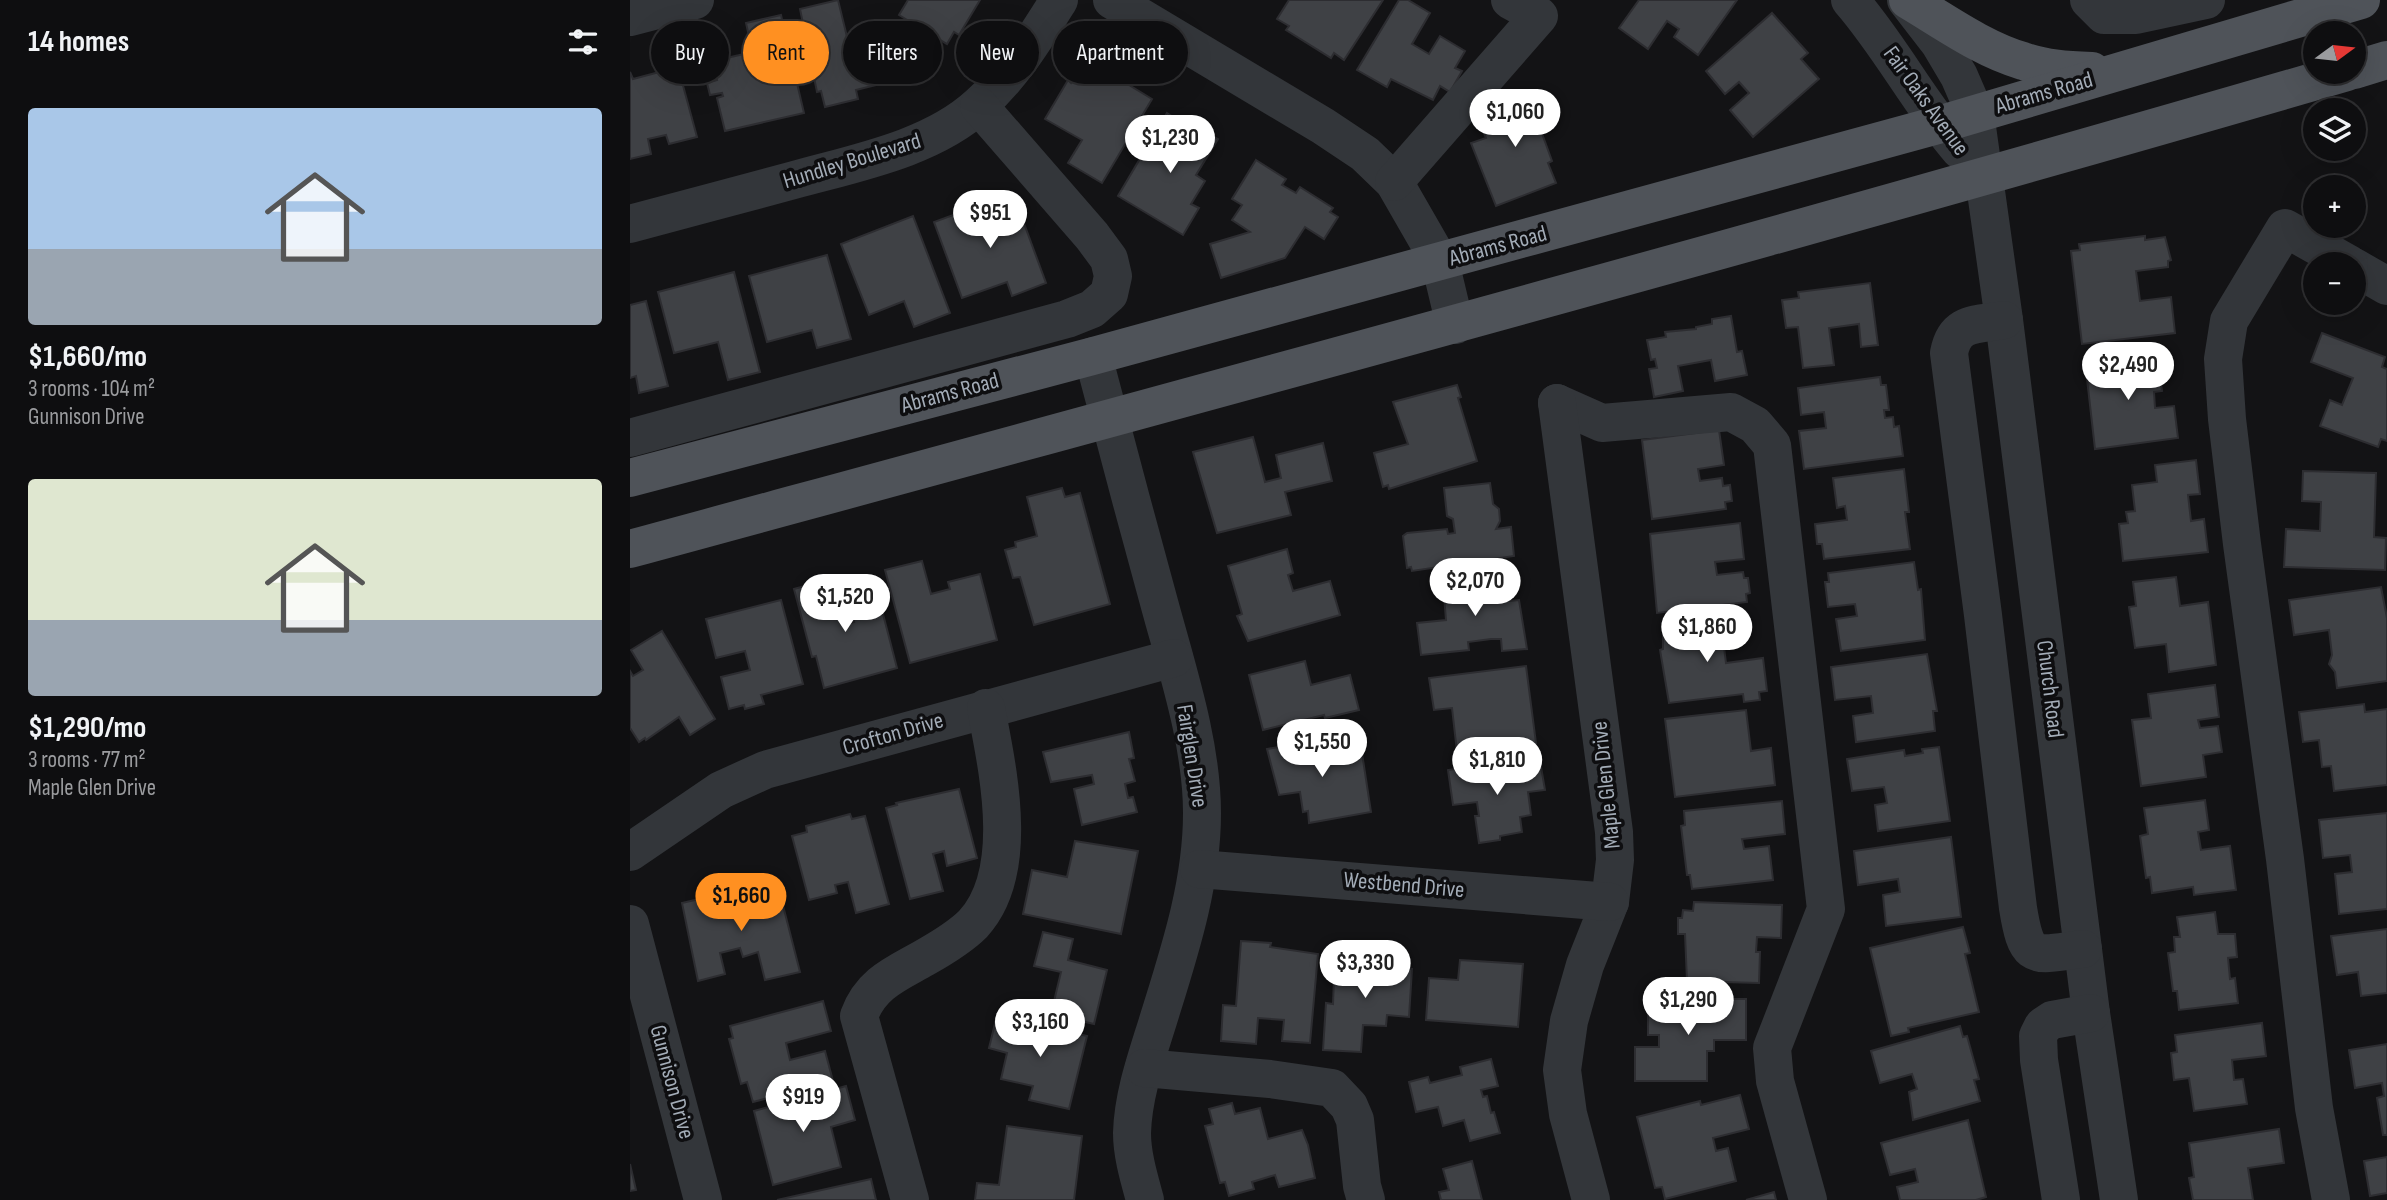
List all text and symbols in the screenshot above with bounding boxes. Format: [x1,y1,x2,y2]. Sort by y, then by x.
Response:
chip: Buy [651,21,729,84]
chip: Rent [743,21,829,84]
chip: Filters [843,21,942,84]
chip: New [956,21,1039,84]
chip: Apartment [1053,21,1188,84]
north arrow [2303,21,2366,84]
map controls [2303,21,2366,315]
icon: filters [564,23,602,61]
text: 14 homes [28,24,129,60]
street label: Fair Oaks Avenue [1877,41,1975,161]
street label: Abrams Road [1991,66,2096,120]
pin: $1,060 [1458,90,1572,149]
text: $1,060 [1485,98,1545,126]
button: layers [2303,98,2366,161]
pin: $1,230 [1113,116,1227,175]
text: $1,230 [1141,124,1199,152]
street label: Hundley Boulevard [780,127,924,195]
icon: home [252,154,378,280]
button: + [2303,175,2366,238]
pin: $951 [949,190,1031,250]
text: $951 [969,199,1011,227]
street label: Abrams Road [1445,220,1550,273]
button: − [2303,252,2366,315]
text: $1,660/mo [28,339,147,375]
pin: $2,490 [2071,342,2185,402]
text: $2,490 [2098,351,2158,379]
street label: Abrams Road [897,367,1002,420]
text: 3 rooms · 104 m² [28,375,155,403]
text: Gunnison Drive [28,403,145,431]
icon: home [252,525,378,651]
pin: $2,070 [1418,558,1532,618]
text: $2,070 [1446,567,1504,595]
pin: $1,520 [788,574,902,634]
text: $1,520 [816,583,874,611]
pin: $1,860 [1650,604,1764,664]
text: $1,860 [1677,613,1737,641]
street label: Church Road [2030,639,2070,739]
street label: Fairglen Drive [1170,703,1214,809]
street label: Crofton Drive [839,706,947,762]
text: $1,290/mo [28,710,146,746]
pin: $1,550 [1265,720,1379,779]
street label: Maple Glen Drive [1585,720,1627,850]
text: $1,550 [1293,728,1351,756]
pin: $1,810 [1440,738,1554,797]
text: 3 rooms · 77 m² [28,746,146,774]
text: $1,810 [1468,746,1526,774]
text: Maple Glen Drive [28,774,156,802]
street label: Westbend Drive [1342,866,1466,904]
pin: $1,660 [684,874,798,933]
text: $1,660 [711,882,771,910]
pin: $3,330 [1308,940,1422,1000]
text: $3,330 [1336,949,1394,977]
pin: $1,290 [1631,978,1745,1037]
text: $1,290 [1659,986,1717,1014]
pin: $3,160 [983,1000,1097,1059]
text: $3,160 [1011,1008,1069,1036]
street label: Gunnison Drive [643,1022,701,1142]
pin: $919 [762,1074,844,1134]
text: $919 [782,1083,824,1111]

